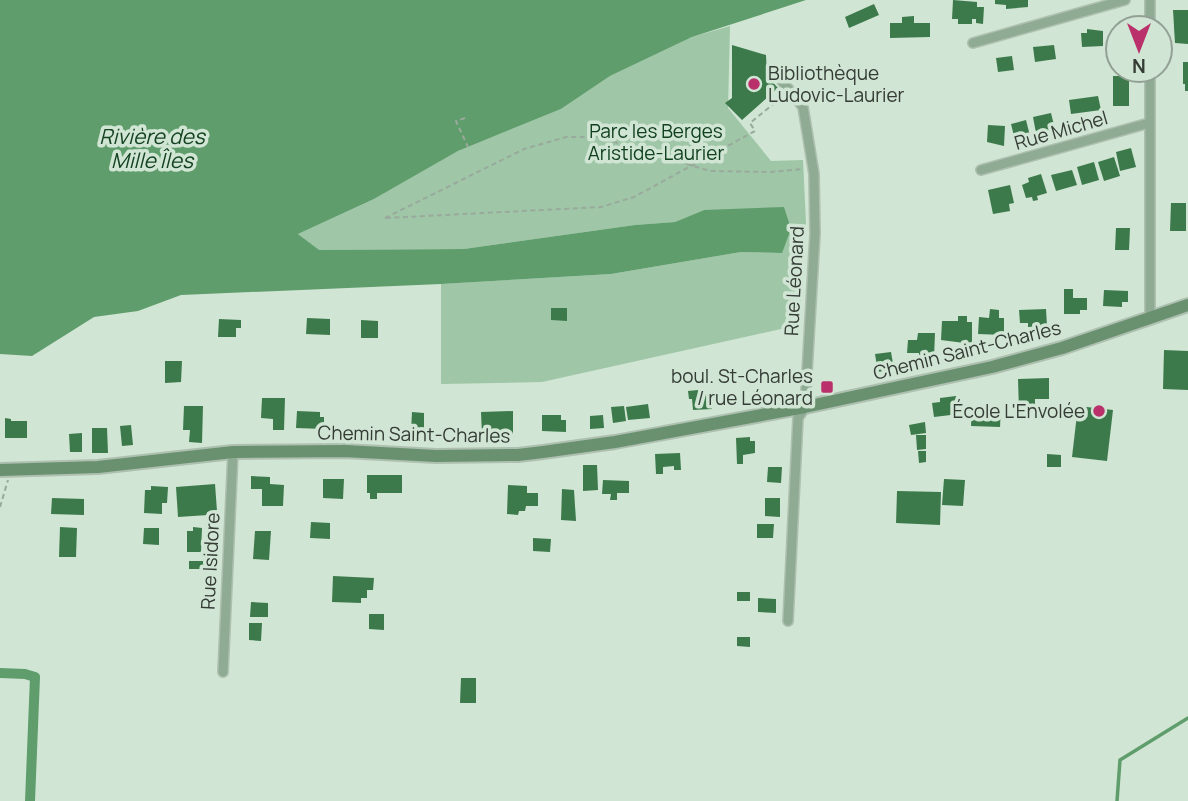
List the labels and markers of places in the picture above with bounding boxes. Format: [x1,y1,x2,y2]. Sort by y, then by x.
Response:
place label: Bibliothèque Ludovic-Laurier [768,60,905,108]
marker: Bibliothèque Ludovic-Laurier [746,76,762,92]
place label: boul. St-Charles / rue Léonard [671,363,813,411]
marker: boul. St-Charles / rue Léonard [819,379,835,395]
place label: École L'Envolée [953,398,1085,424]
marker: École L'Envolée [1091,403,1107,419]

